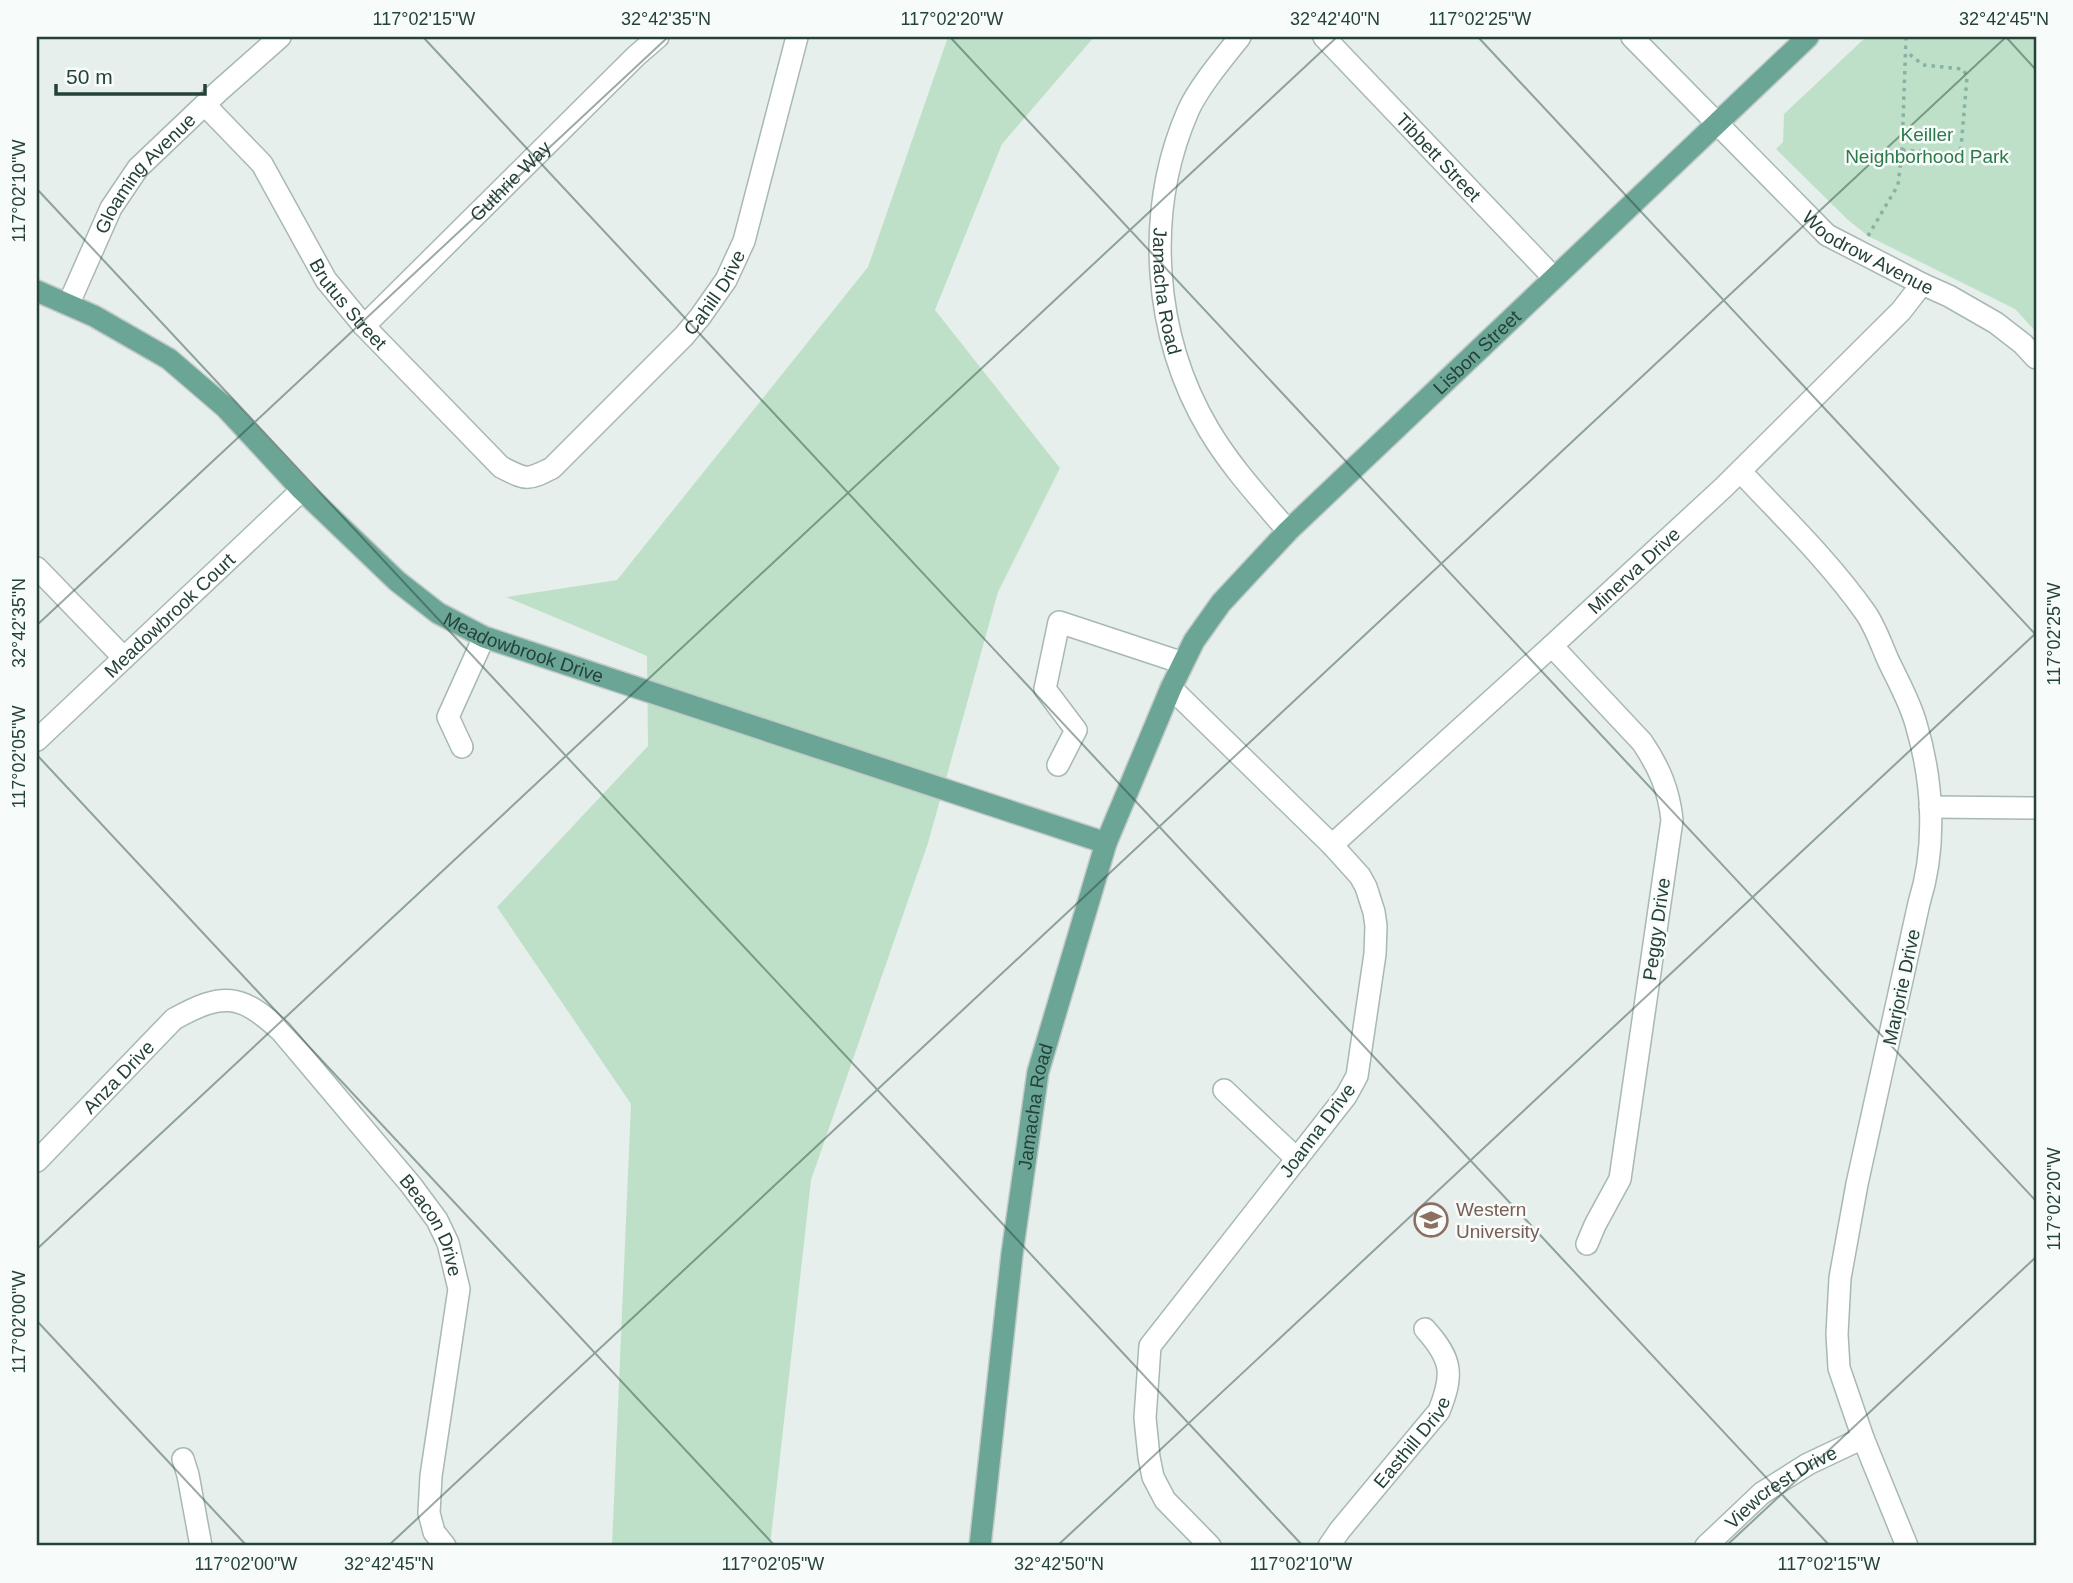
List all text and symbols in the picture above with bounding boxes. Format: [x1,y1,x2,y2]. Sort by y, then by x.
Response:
text: 117°02'15"W [373,9,475,29]
text: 32°42'35"N [621,9,711,29]
text: 117°02'20"W [901,9,1003,29]
text: 32°42'40"N [1290,9,1380,29]
text: 117°02'25"W [1429,9,1531,29]
text: 32°42'45"N [1959,9,2049,29]
scale bar [56,52,205,96]
text: 50 m [66,65,113,88]
street label: Gloaming Avenue [91,109,200,237]
street label: Tibbett Street [1391,109,1486,206]
park label: Keiller Neighborhood Park [1845,124,2009,167]
street label: Guthrie Way [466,136,556,226]
text: 117°02'10"W [9,140,29,242]
street label: Woodrow Avenue [1798,207,1936,299]
street label: Jamacha Road [1149,227,1185,357]
street label: Cahill Drive [680,247,749,339]
street label: Brutus Street [305,255,391,354]
street label: Lisbon Street [1429,305,1525,398]
street label: Minerva Drive [1584,523,1684,618]
street label: Meadowbrook Court [100,549,240,682]
text: 32°42'35"N [9,578,29,668]
text: 117°02'25"W [2044,583,2064,685]
street label: Meadowbrook Drive [440,608,606,687]
text: 117°02'05"W [9,706,29,808]
street label: Peggy Drive [1639,876,1674,982]
street label: Marjorie Drive [1879,927,1924,1047]
street label: Anza Drive [79,1036,158,1118]
street label: Jamacha Road [1014,1041,1057,1171]
street label: Joanna Drive [1275,1079,1359,1181]
text: 117°02'20"W [2044,1148,2064,1250]
street label: Beacon Drive [395,1170,466,1279]
place label: Western University [1456,1199,1540,1242]
school or university icon: Western University [1412,1201,1450,1239]
text: 117°02'00"W [9,1271,29,1373]
street label: Easthill Drive [1369,1394,1454,1492]
street label: Viewcrest Drive [1721,1442,1840,1533]
text: 117°02'00"W [195,1554,297,1574]
text: 32°42'45"N [344,1554,434,1574]
text: 117°02'05"W [722,1554,824,1574]
text: 32°42'50"N [1014,1554,1104,1574]
text: 117°02'10"W [1250,1554,1352,1574]
text: 117°02'15"W [1778,1554,1880,1574]

